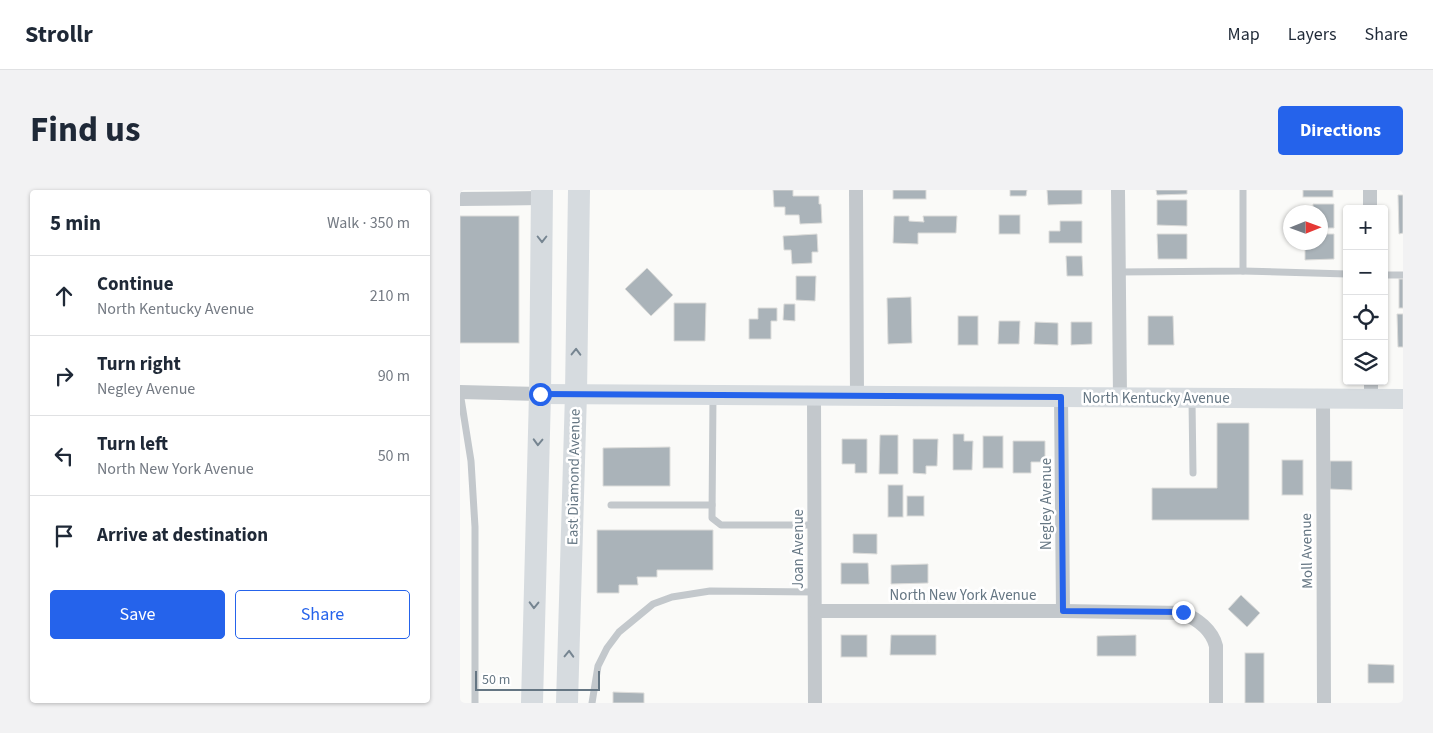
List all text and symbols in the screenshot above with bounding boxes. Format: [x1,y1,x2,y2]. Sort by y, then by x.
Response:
text: Strollr [25,17,93,52]
text: Map [1228,22,1260,47]
text: Layers [1288,22,1337,47]
text: Share [1365,22,1408,47]
text: Find us [30,105,140,155]
button: Directions [1278,106,1403,155]
north arrow [1283,205,1328,250]
map controls [1343,205,1388,385]
button: + [1343,205,1388,250]
text: 5 min [50,208,101,238]
text: Walk · 350 m [327,212,410,234]
one-way arrow [537,235,547,243]
button: − [1343,250,1388,295]
text: Continue [97,271,174,298]
icon: ahead [50,282,78,310]
text: 210 m [370,285,410,307]
button: locate [1343,295,1388,340]
text: North Kentucky Avenue [97,298,254,320]
button: layers [1343,340,1388,385]
one-way arrow [571,348,582,356]
text: Turn right [97,351,181,378]
icon: right [50,362,78,390]
text: 90 m [378,365,410,387]
text: Negley Avenue [97,378,195,400]
route start [529,383,552,406]
street label: North Kentucky Avenue [1082,388,1230,409]
street label: East Diamond Avenue [562,409,586,545]
text: Turn left [97,431,168,458]
one-way arrow [533,439,544,447]
icon: left [50,442,78,470]
text: 50 m [378,445,410,467]
text: North New York Avenue [97,458,254,480]
street label: Negley Avenue [1036,458,1057,550]
street label: Joan Avenue [788,509,809,589]
street label: Moll Avenue [1296,513,1318,589]
icon: arrive [50,522,78,550]
text: Arrive at destination [97,522,268,549]
street label: North New York Avenue [890,585,1036,606]
button: Save [50,590,225,639]
button: Share [235,590,410,639]
one-way arrow [529,601,539,609]
route end [1172,601,1195,624]
one-way arrow [564,650,574,658]
scale bar [475,668,600,691]
text: 50 m [482,670,510,690]

